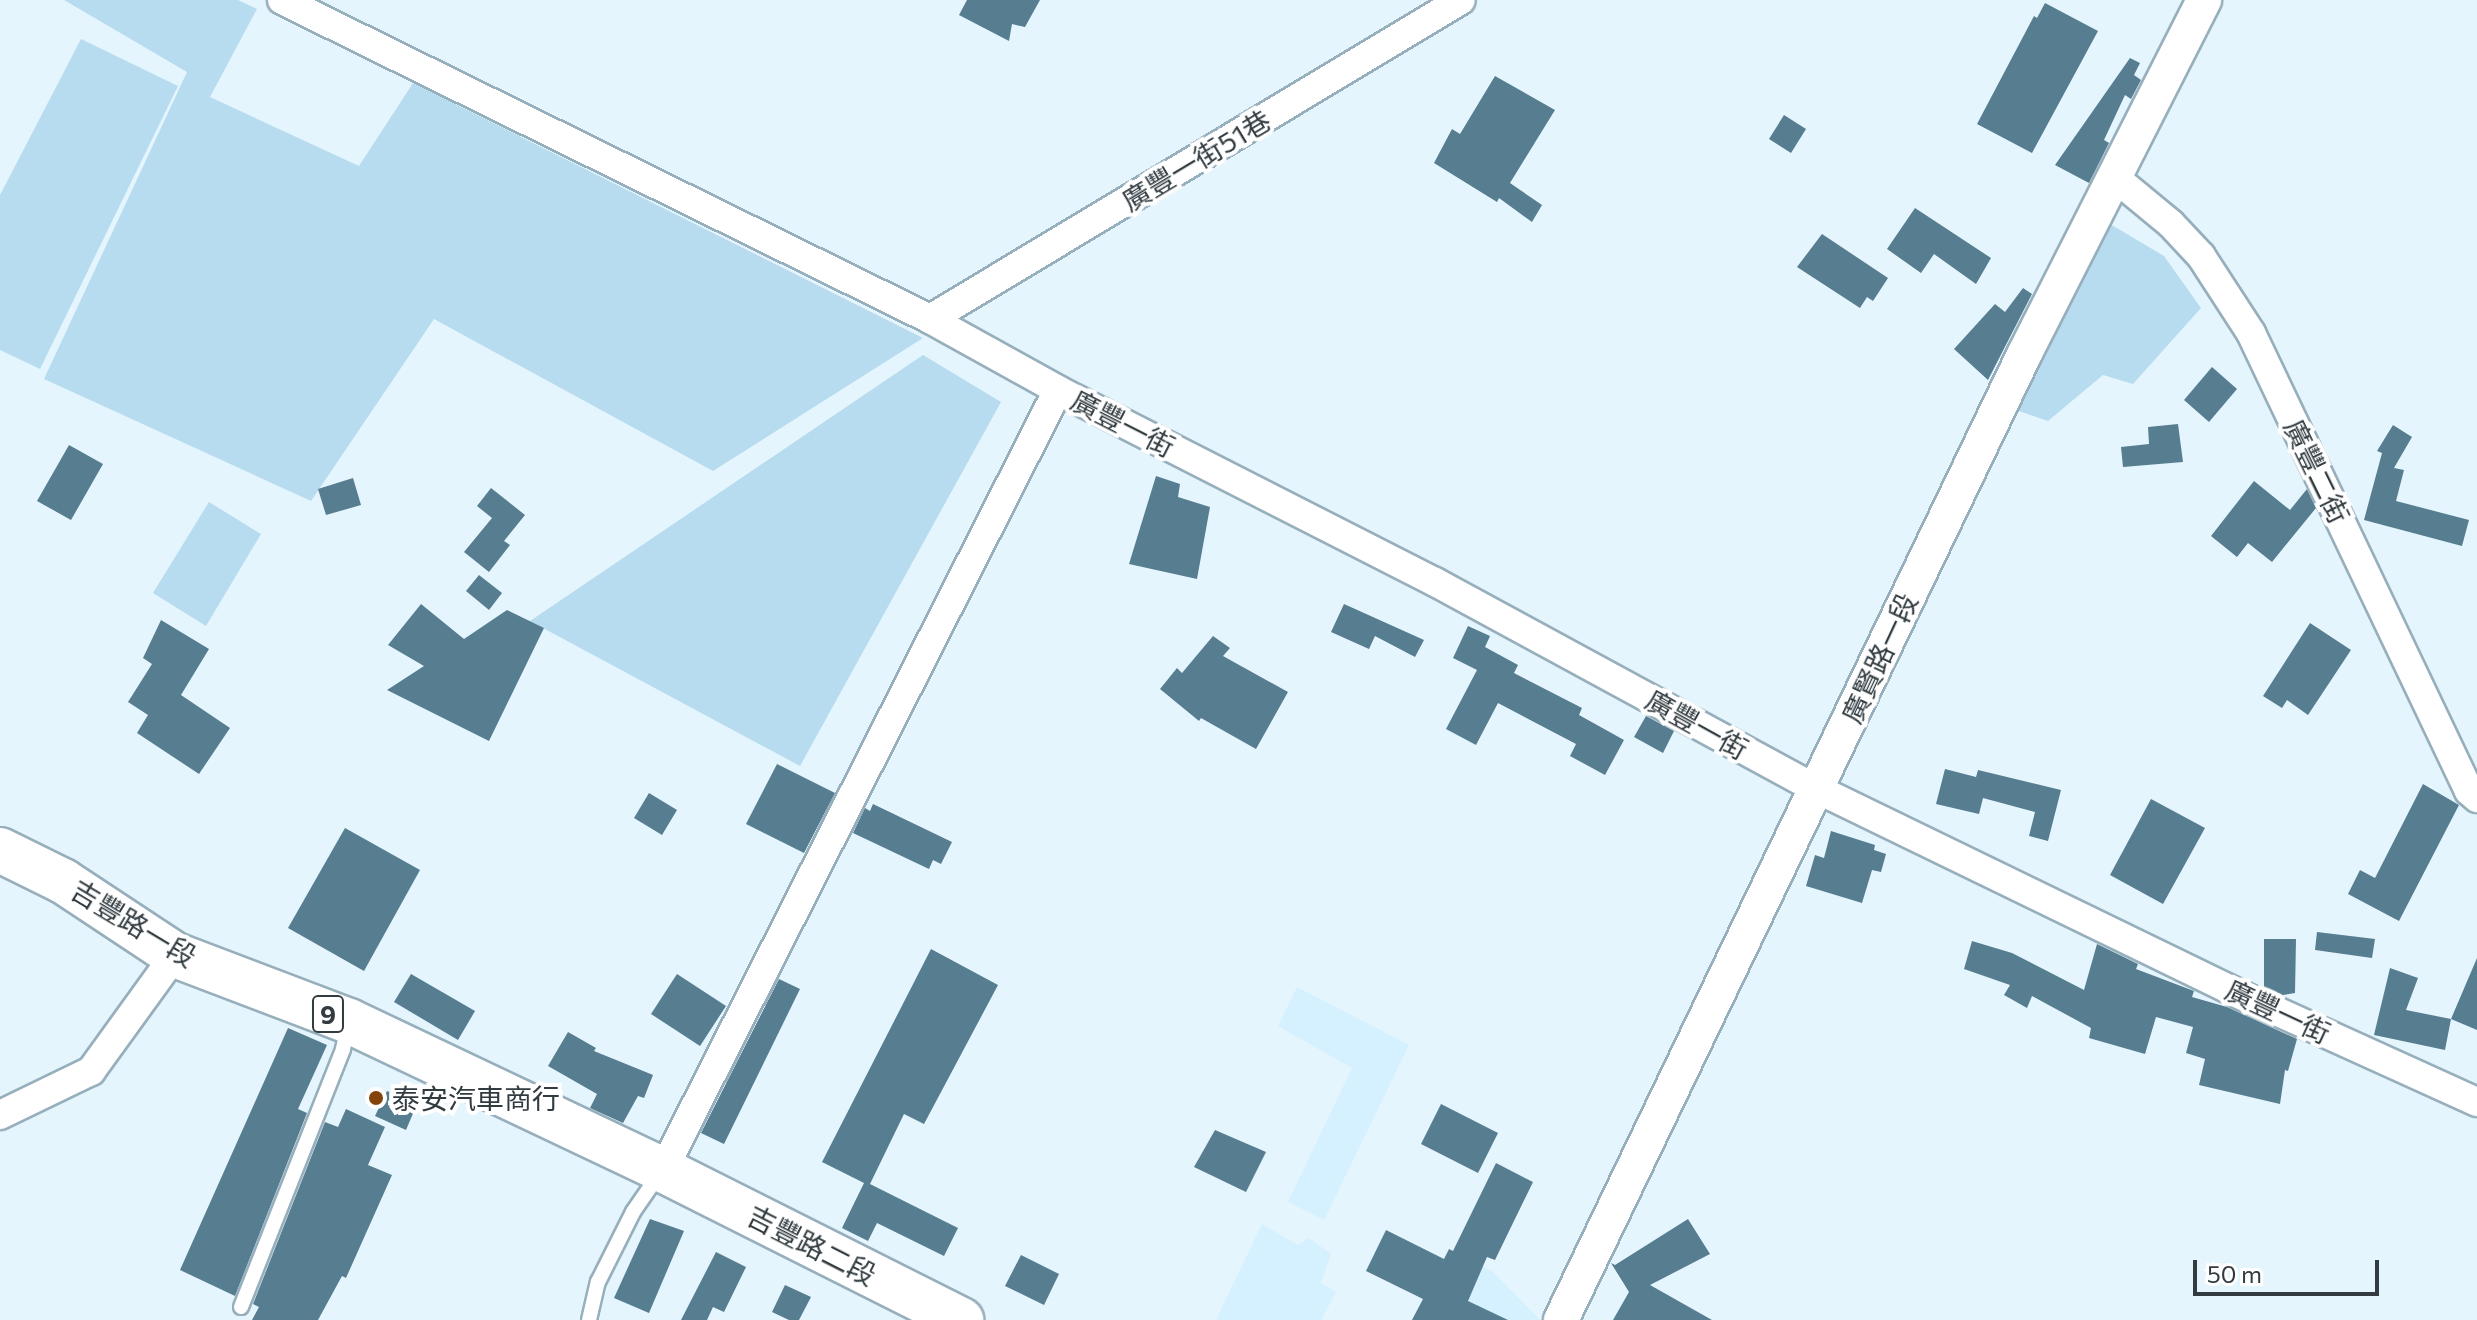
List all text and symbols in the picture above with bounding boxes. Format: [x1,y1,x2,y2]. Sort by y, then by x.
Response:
street label: 廣豐一街51巷 [1115,102,1277,218]
street label: 廣豐一街 [1065,383,1181,463]
street label: 廣豐二街 [2277,413,2357,529]
street label: 廣賢路一段 [1834,587,1924,729]
street label: 廣豐一街 [1640,682,1754,766]
street label: 吉豐路一段 [65,873,203,973]
street label: 廣豐一街 [2220,972,2336,1050]
road number: 9 [310,992,346,1036]
place label: 泰安汽車商行 [392,1081,560,1115]
marker: 泰安汽車商行 [367,1089,385,1107]
street label: 吉豐路二段 [742,1198,882,1292]
scale bar [2197,1244,2383,1294]
text: 50 m [2207,1259,2262,1288]

